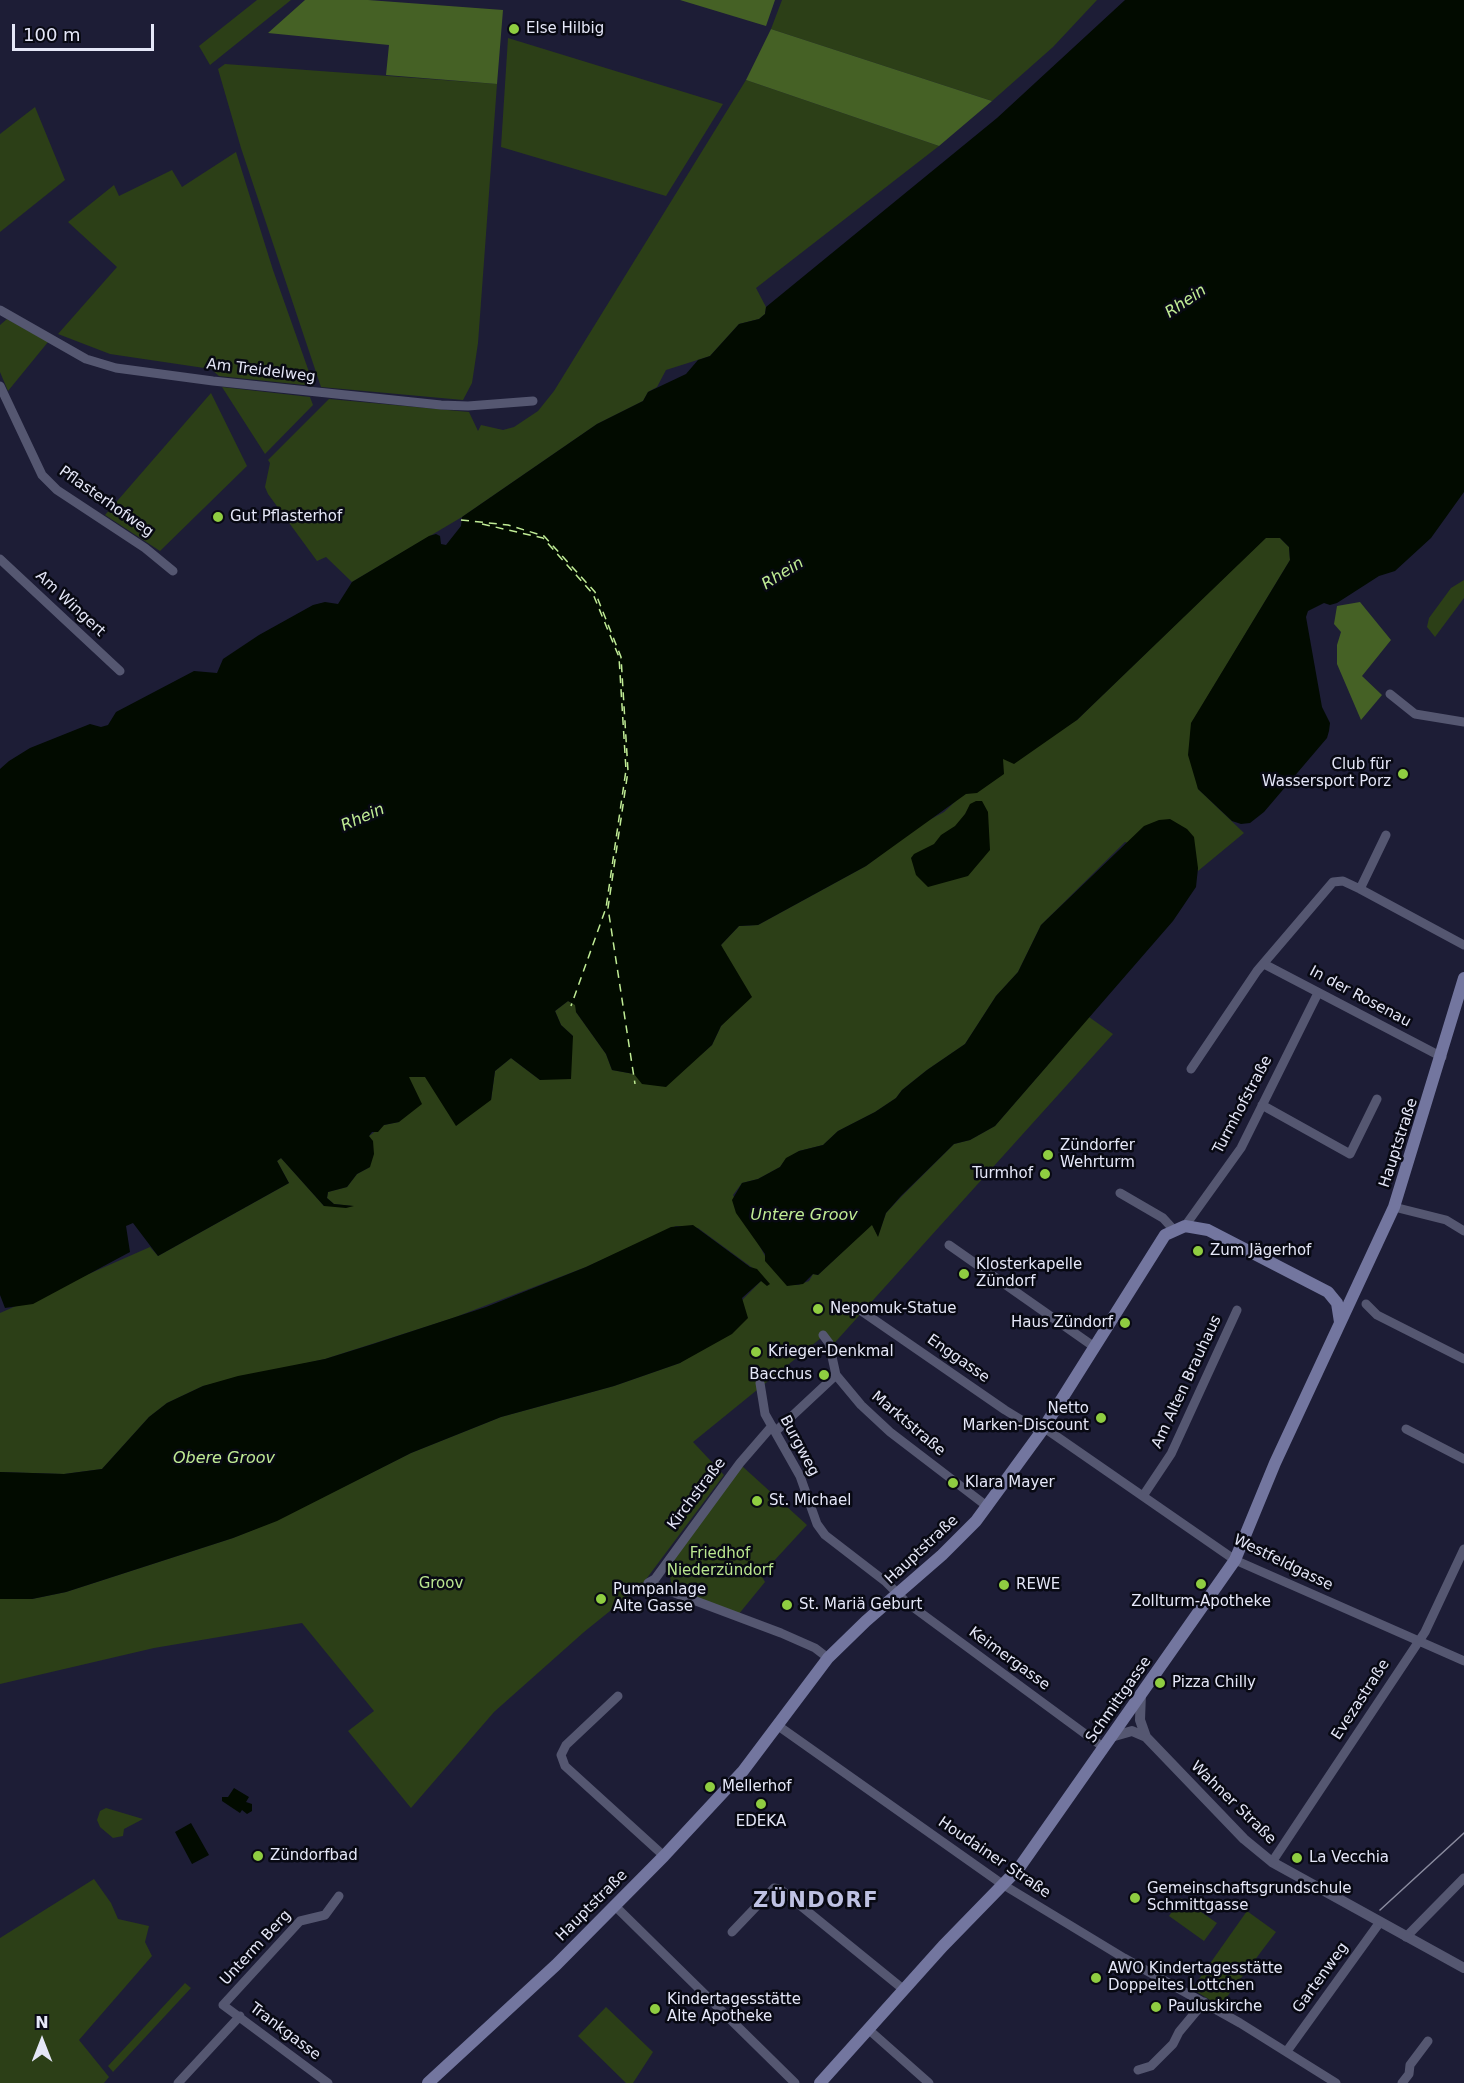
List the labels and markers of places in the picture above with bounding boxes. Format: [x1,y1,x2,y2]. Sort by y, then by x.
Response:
place label: Else Hilbig [526,20,604,38]
marker: Else Hilbig [507,22,521,36]
place label: Gut Pflasterhof [230,508,342,526]
marker: Gut Pflasterhof [211,510,225,524]
place label: Club für Wassersport Porz [1262,756,1391,791]
marker: Club für Wassersport Porz [1396,767,1410,781]
place label: Zündorfer Wehrturm [1060,1137,1135,1172]
marker: Zündorfer Wehrturm [1041,1148,1055,1162]
place label: Turmhof [972,1165,1033,1183]
marker: Turmhof [1038,1167,1052,1181]
place label: Zum Jägerhof [1210,1242,1311,1260]
marker: Zum Jägerhof [1191,1244,1205,1258]
place label: Klosterkapelle Zündorf [976,1256,1082,1291]
marker: Klosterkapelle Zündorf [957,1267,971,1281]
place label: Nepomuk-Statue [830,1300,957,1318]
marker: Nepomuk-Statue [811,1302,825,1316]
place label: Haus Zündorf [1011,1314,1113,1332]
marker: Haus Zündorf [1118,1316,1132,1330]
place label: Krieger-Denkmal [768,1343,894,1361]
marker: Krieger-Denkmal [749,1345,763,1359]
place label: Bacchus [749,1366,812,1384]
marker: Bacchus [817,1368,831,1382]
place label: Netto Marken-Discount [963,1400,1089,1435]
marker: Netto Marken-Discount [1094,1411,1108,1425]
place label: Klara Mayer [965,1474,1055,1492]
marker: Klara Mayer [946,1476,960,1490]
place label: St. Michael [769,1492,851,1510]
marker: St. Michael [750,1494,764,1508]
place label: REWE [1016,1576,1060,1594]
marker: Zollturm-Apotheke [1194,1577,1208,1591]
marker: REWE [997,1578,1011,1592]
place label: Pumpanlage Alte Gasse [613,1581,706,1616]
marker: Pumpanlage Alte Gasse [594,1592,608,1606]
place label: Zollturm-Apotheke [1131,1593,1271,1611]
place label: St. Mariä Geburt [799,1596,922,1614]
marker: St. Mariä Geburt [780,1598,794,1612]
place label: Pizza Chilly [1172,1674,1256,1692]
marker: Pizza Chilly [1153,1676,1167,1690]
place label: Mellerhof [722,1778,792,1796]
marker: Mellerhof [703,1780,717,1794]
marker: EDEKA [754,1797,768,1811]
place label: EDEKA [736,1813,786,1831]
place label: Zündorfbad [270,1847,358,1865]
marker: Zündorfbad [251,1849,265,1863]
place label: La Vecchia [1309,1849,1389,1867]
marker: La Vecchia [1290,1851,1304,1865]
place label: Gemeinschaftsgrundschule Schmittgasse [1147,1880,1352,1915]
marker: Gemeinschaftsgrundschule Schmittgasse [1128,1891,1142,1905]
place label: AWO Kindertagesstätte Doppeltes Lottchen [1108,1960,1283,1995]
marker: AWO Kindertagesstätte Doppeltes Lottchen [1089,1971,1103,1985]
place label: Kindertagesstätte Alte Apotheke [667,1991,801,2026]
place label: Pauluskirche [1168,1998,1262,2016]
marker: Pauluskirche [1149,2000,1163,2014]
marker: Kindertagesstätte Alte Apotheke [648,2002,662,2016]

